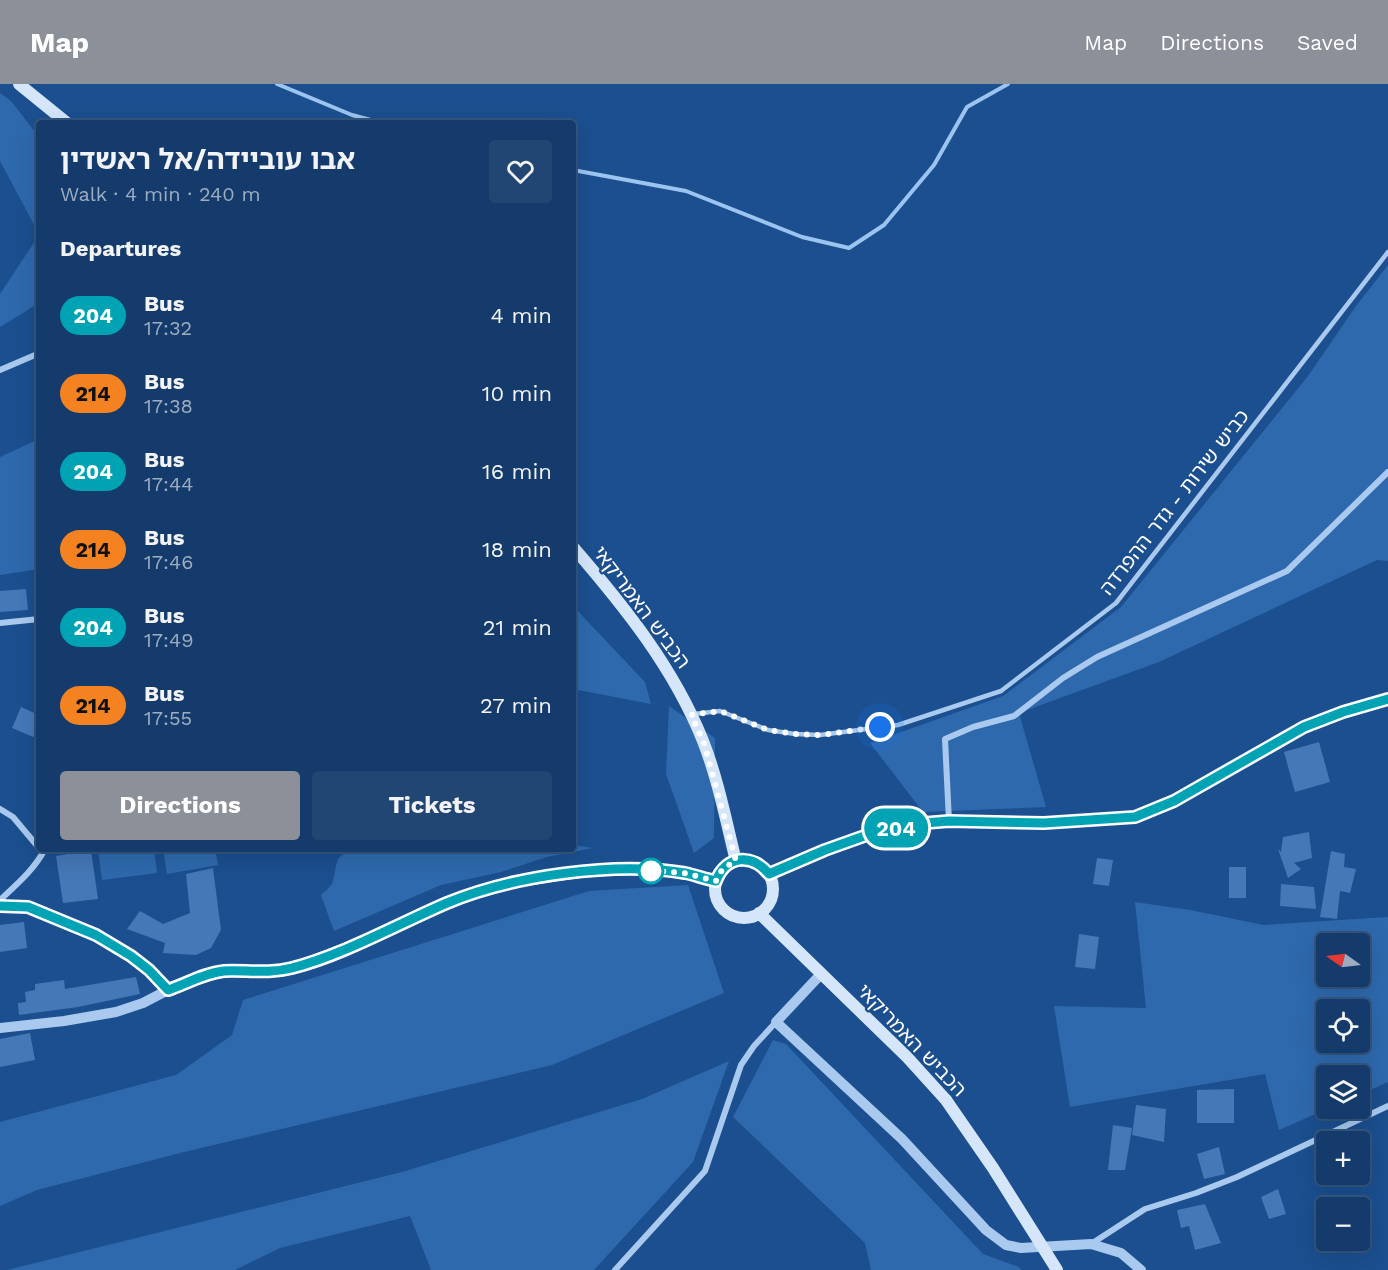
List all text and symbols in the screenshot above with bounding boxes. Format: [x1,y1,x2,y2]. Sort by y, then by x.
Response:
text: Map [30,26,89,59]
text: Map [1084,30,1127,55]
text: Directions [1160,30,1264,55]
text: Saved [1297,30,1358,55]
button: heart [489,140,552,203]
text: אבו עוביידה/אל ראשדין [60,143,355,176]
text: Walk · 4 min · 240 m [60,182,260,206]
text: Departures [60,236,181,261]
text: Bus [144,291,184,316]
text: 204 [73,303,113,328]
text: 4 min [491,303,552,328]
text: 17:32 [144,316,192,340]
text: Bus [144,369,184,394]
text: 214 [75,381,111,406]
text: 10 min [482,381,552,406]
text: 17:38 [144,394,193,418]
street label: כביש שירות - גדר ההפרדה [1094,405,1254,599]
text: Bus [144,447,184,472]
text: 204 [73,459,113,484]
text: 16 min [482,459,552,484]
text: 17:44 [144,472,193,496]
text: Bus [144,525,184,550]
text: 214 [75,537,111,562]
text: 18 min [482,537,552,562]
street label: הכביש האמריקאי [588,541,696,673]
text: 17:46 [144,550,193,574]
text: Bus [144,603,184,628]
text: 204 [73,615,113,640]
text: 21 min [483,615,552,640]
text: 17:49 [144,628,194,652]
text: Bus [144,681,184,706]
text: 214 [75,693,111,718]
text: 27 min [480,693,552,718]
text: 17:55 [144,706,192,730]
your location [865,712,895,742]
button: Directions [60,771,300,840]
button: Tickets [312,771,552,840]
line badge: 204 [862,808,930,848]
text: 204 [876,816,916,841]
unlabelled marker [638,858,664,884]
north arrow [1316,933,1370,987]
map controls [1316,933,1370,1251]
street label: הכביש האמריקאי [852,979,972,1101]
button: locate [1316,999,1370,1053]
button: layers [1316,1065,1370,1119]
button: + [1316,1131,1370,1185]
button: − [1316,1197,1370,1251]

